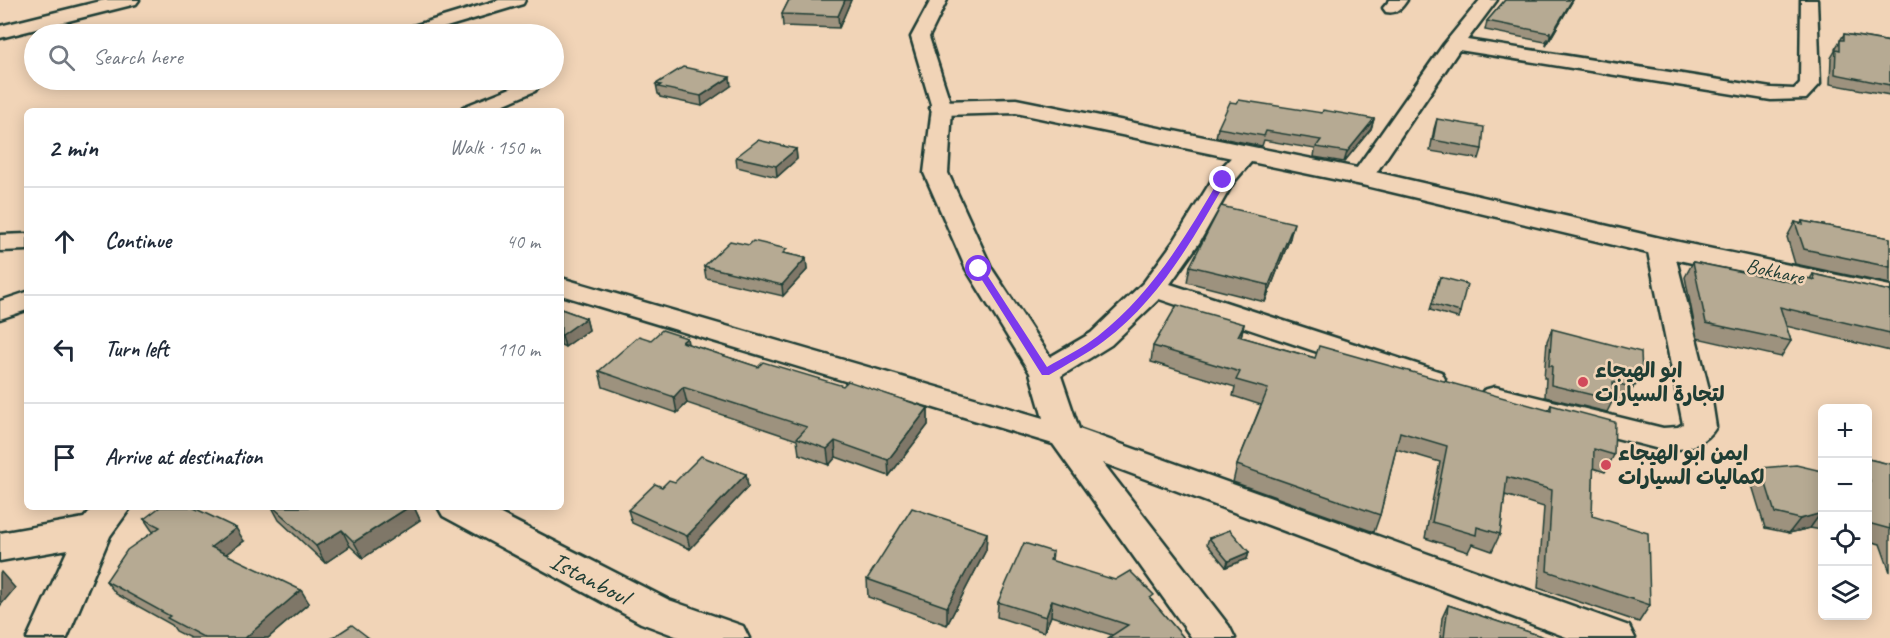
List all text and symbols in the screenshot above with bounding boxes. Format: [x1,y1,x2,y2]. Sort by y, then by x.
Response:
search box [24,24,564,90]
icon: search [45,41,78,74]
text: Search here [93,43,183,71]
text: 2 min [48,131,98,164]
text: Walk · 150 m [450,135,540,160]
route end [1209,166,1235,192]
icon: ahead [48,225,81,258]
text: Continue [105,227,171,255]
text: 40 m [506,229,540,254]
street label: Bokhare [1744,252,1807,290]
route start [965,255,991,281]
icon: left [48,333,81,366]
text: Turn left [105,335,169,363]
text: 110 m [497,337,540,362]
place label: ابو الهيجاء لتجارة السيارات [1595,357,1725,407]
marker: ابو الهيجاء لتجارة السيارات [1576,375,1590,389]
map controls [1818,404,1872,620]
button: + [1818,404,1872,458]
place label: ايمن ابو الهيجاء لكماليات السيارات [1618,440,1764,490]
icon: arrive [48,441,81,474]
text: Arrive at destination [105,443,262,471]
marker: ايمن ابو الهيجاء لكماليات السيارات [1599,458,1613,472]
button: − [1818,458,1872,512]
button: locate [1818,512,1872,566]
street label: Istanboul [544,544,639,615]
button: layers [1818,566,1872,620]

